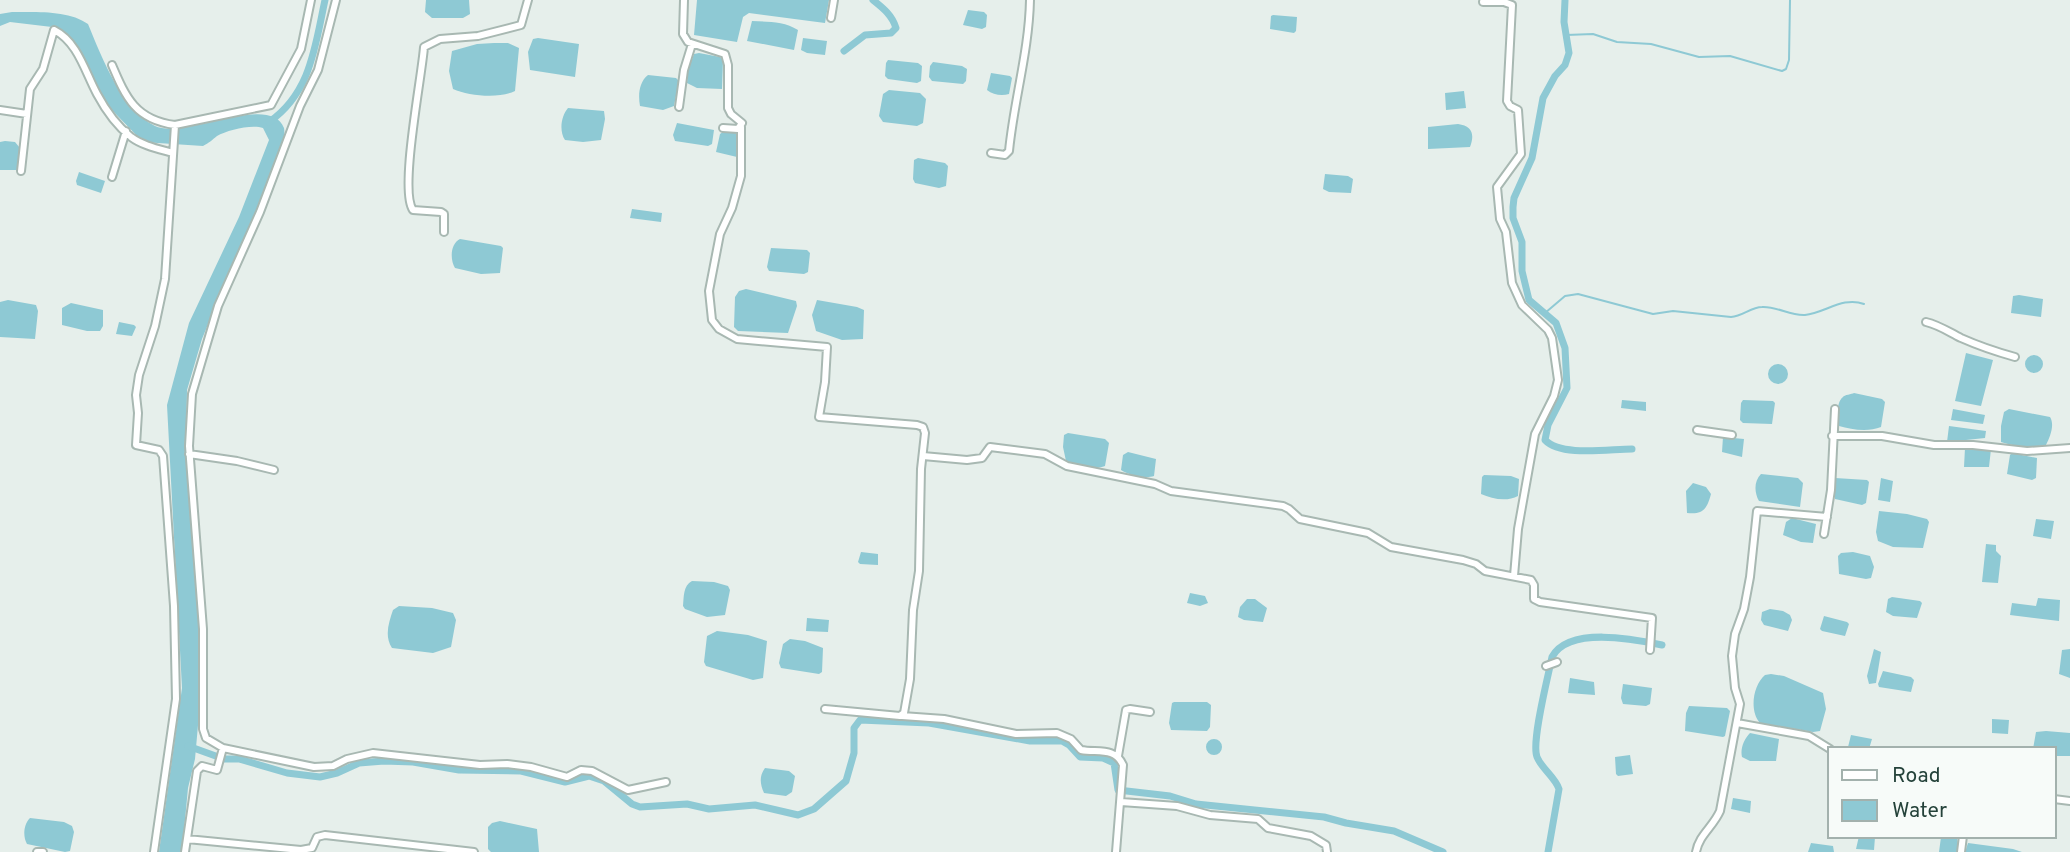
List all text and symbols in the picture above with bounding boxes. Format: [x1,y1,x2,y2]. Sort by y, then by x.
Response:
legend [1828,747,2056,838]
text: Road [1892,763,1941,790]
text: Water [1892,798,1947,825]

